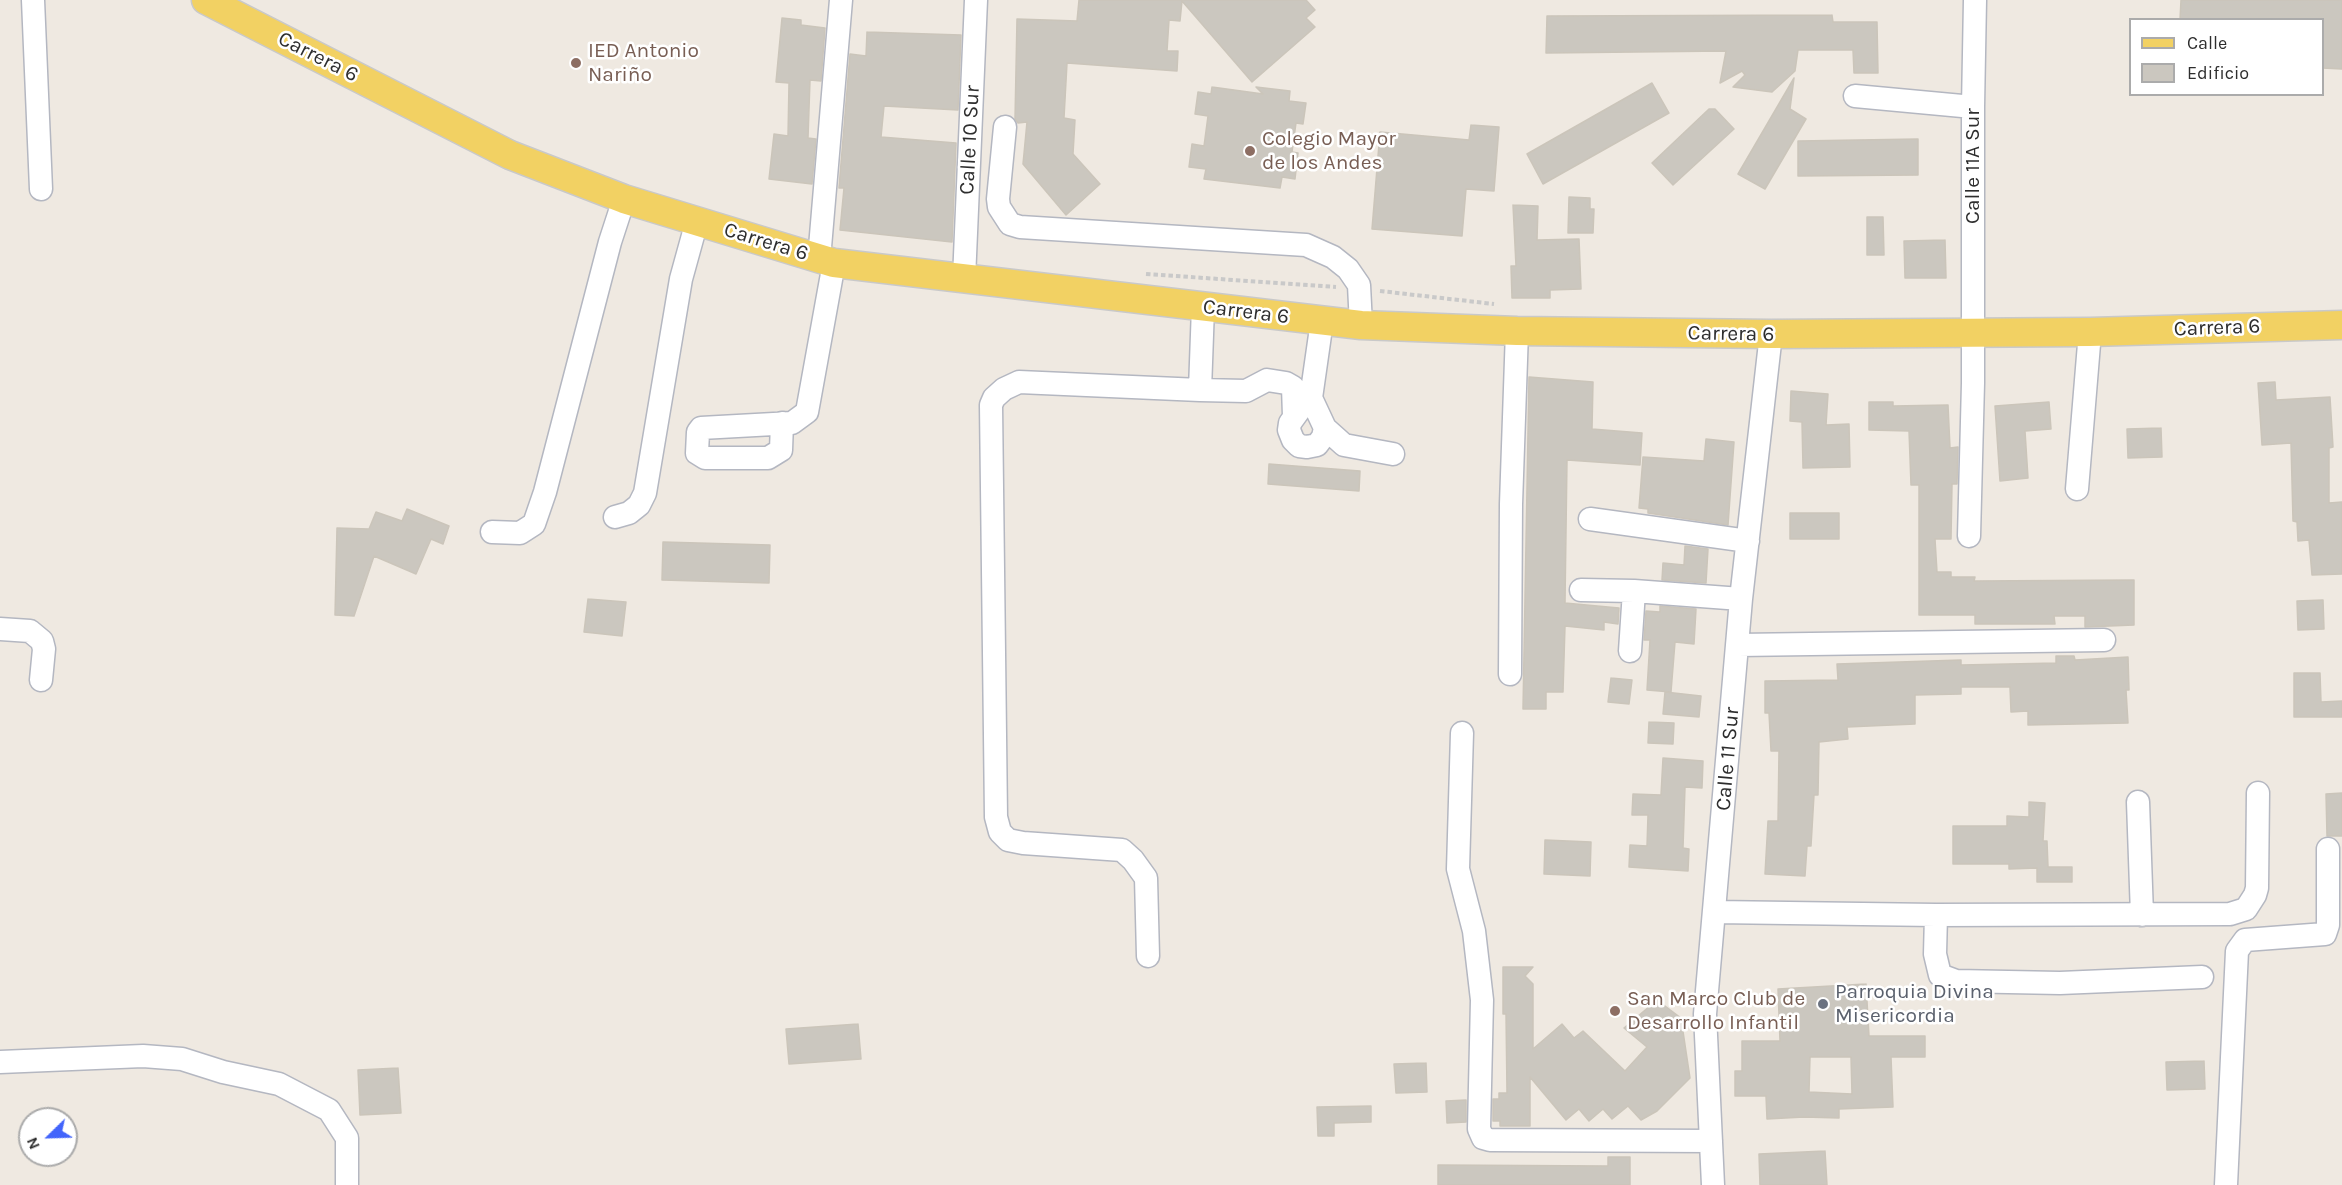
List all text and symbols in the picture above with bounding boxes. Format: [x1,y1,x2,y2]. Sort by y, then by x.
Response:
legend [2129,18,2324,96]
street label: Carrera 6 [274,26,362,88]
text: Calle [2187,32,2227,54]
place label: IED Antonio Nariño [588,38,699,88]
marker: IED Antonio Nariño [569,56,583,70]
text: Edificio [2187,62,2249,84]
street label: Calle 10 Sur [955,85,985,195]
street label: Calle 11A Sur [1960,108,1986,224]
place label: Colegio Mayor de los Andes [1262,126,1396,176]
marker: Colegio Mayor de los Andes [1243,144,1257,158]
street label: Carrera 6 [721,217,811,267]
street label: Carrera 6 [1202,294,1290,330]
street label: Carrera 6 [2173,314,2261,342]
street label: Carrera 6 [1688,321,1774,347]
street label: Calle 11 Sur [1711,706,1745,812]
place label: Parroquia Divina Misericordia [1835,979,1994,1029]
place label: San Marco Club de Desarrollo Infantil [1627,986,1805,1036]
marker: Parroquia Divina Misericordia [1816,997,1830,1011]
marker: San Marco Club de Desarrollo Infantil [1608,1004,1622,1018]
north arrow [18,1107,78,1167]
text: N [22,1134,44,1152]

